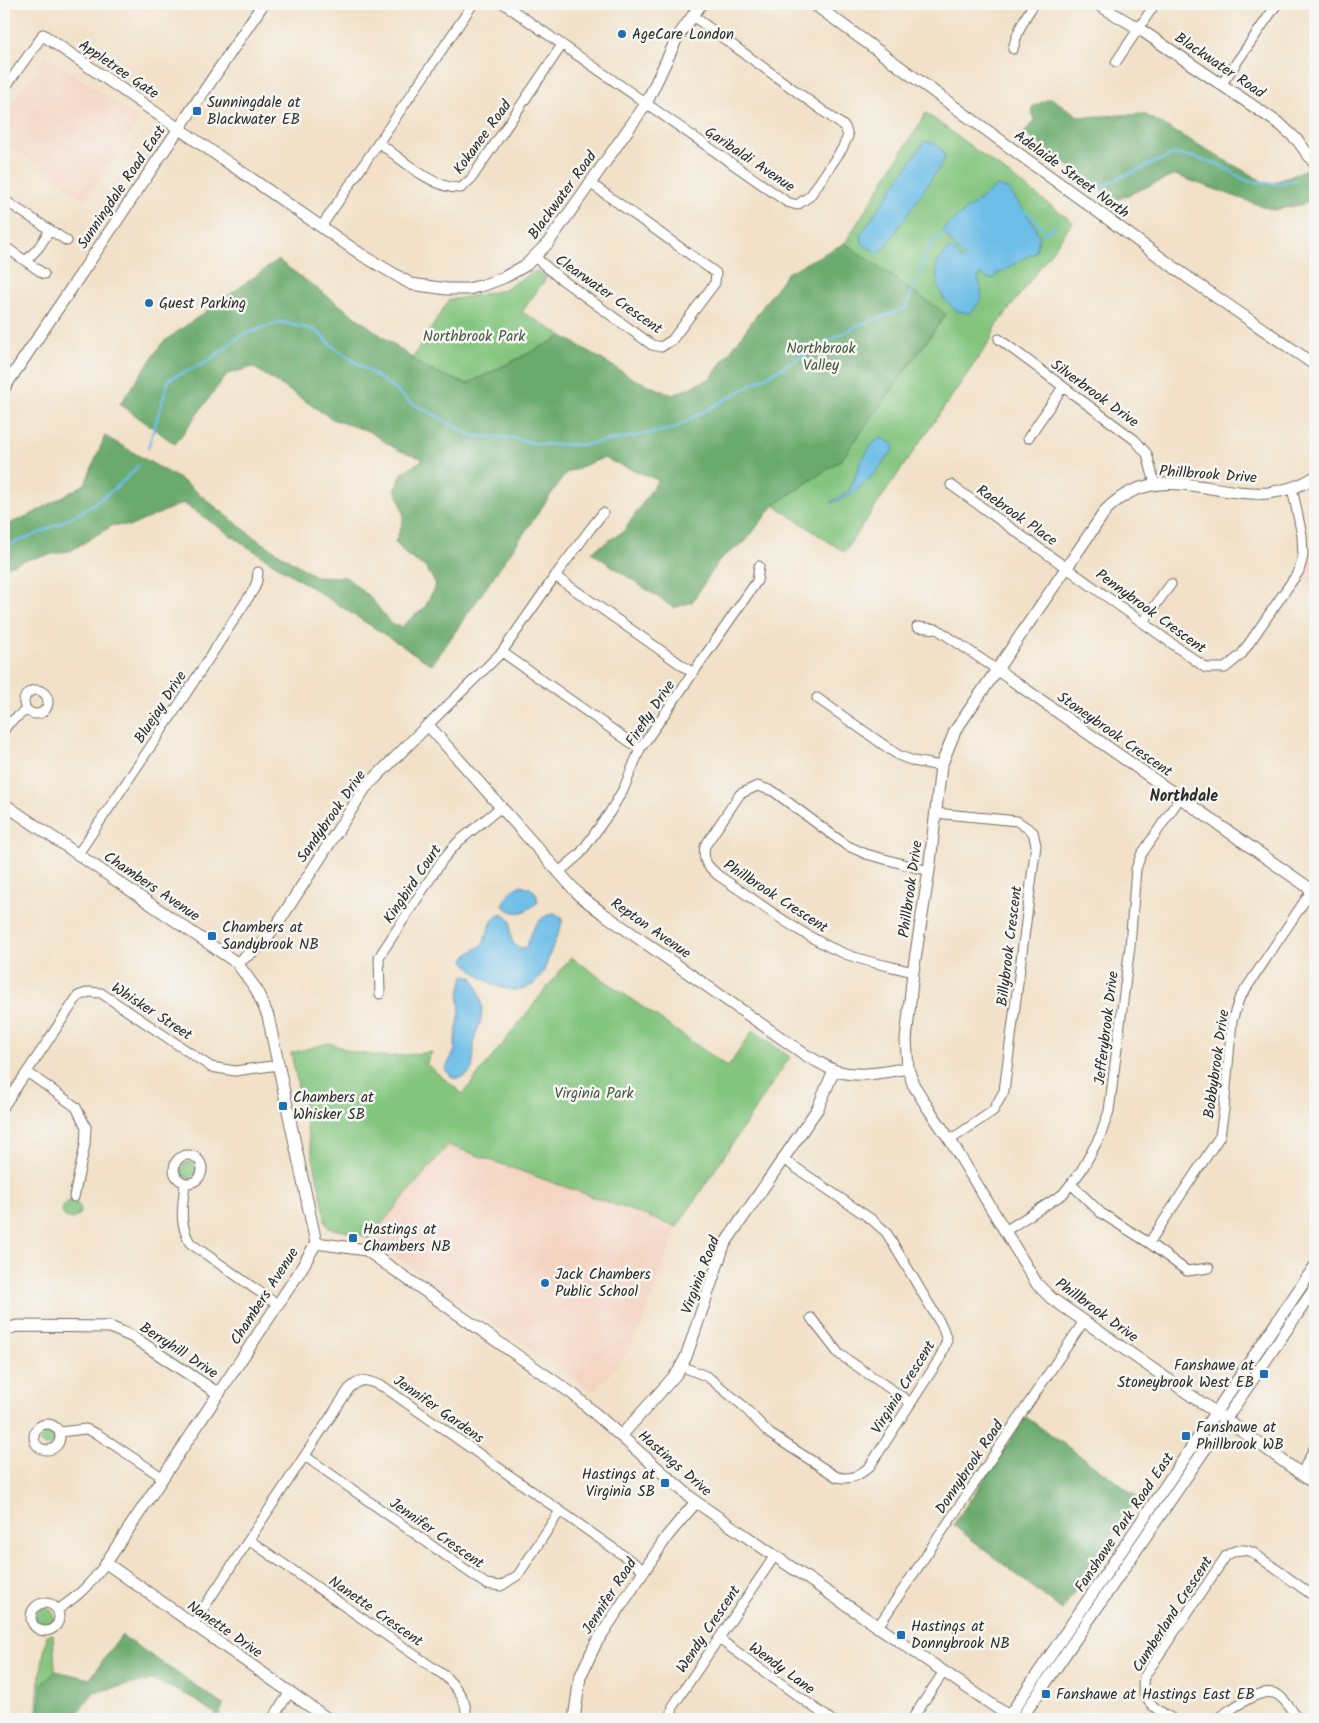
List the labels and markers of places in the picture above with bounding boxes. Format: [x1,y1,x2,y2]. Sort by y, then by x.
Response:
place label: AgeCare London [632,23,734,47]
marker: AgeCare London [616,28,628,40]
place label: Sunningdale at Blackwater EB [207,91,301,132]
marker: Sunningdale at Blackwater EB [191,105,203,117]
place label: Guest Parking [159,292,246,316]
marker: Guest Parking [143,297,155,309]
place label: Chambers at Sandybrook NB [222,916,319,957]
marker: Chambers at Sandybrook NB [206,930,218,942]
place label: Chambers at Whisker SB [293,1086,374,1127]
marker: Chambers at Whisker SB [277,1100,289,1112]
place label: Hastings at Chambers NB [363,1218,451,1259]
marker: Hastings at Chambers NB [347,1232,359,1244]
place label: Jack Chambers Public School [555,1263,651,1304]
marker: Jack Chambers Public School [539,1277,551,1289]
place label: Fanshawe at Stoneybrook West EB [1117,1354,1254,1395]
marker: Fanshawe at Stoneybrook West EB [1258,1368,1270,1380]
place label: Fanshawe at Phillbrook WB [1196,1416,1284,1457]
marker: Fanshawe at Phillbrook WB [1180,1430,1192,1442]
place label: Hastings at Virginia SB [582,1463,655,1504]
marker: Hastings at Virginia SB [659,1477,671,1489]
place label: Hastings at Donnybrook NB [911,1615,1010,1656]
marker: Hastings at Donnybrook NB [895,1629,907,1641]
place label: Fanshawe at Hastings East EB [1056,1683,1255,1707]
marker: Fanshawe at Hastings East EB [1040,1688,1052,1700]

